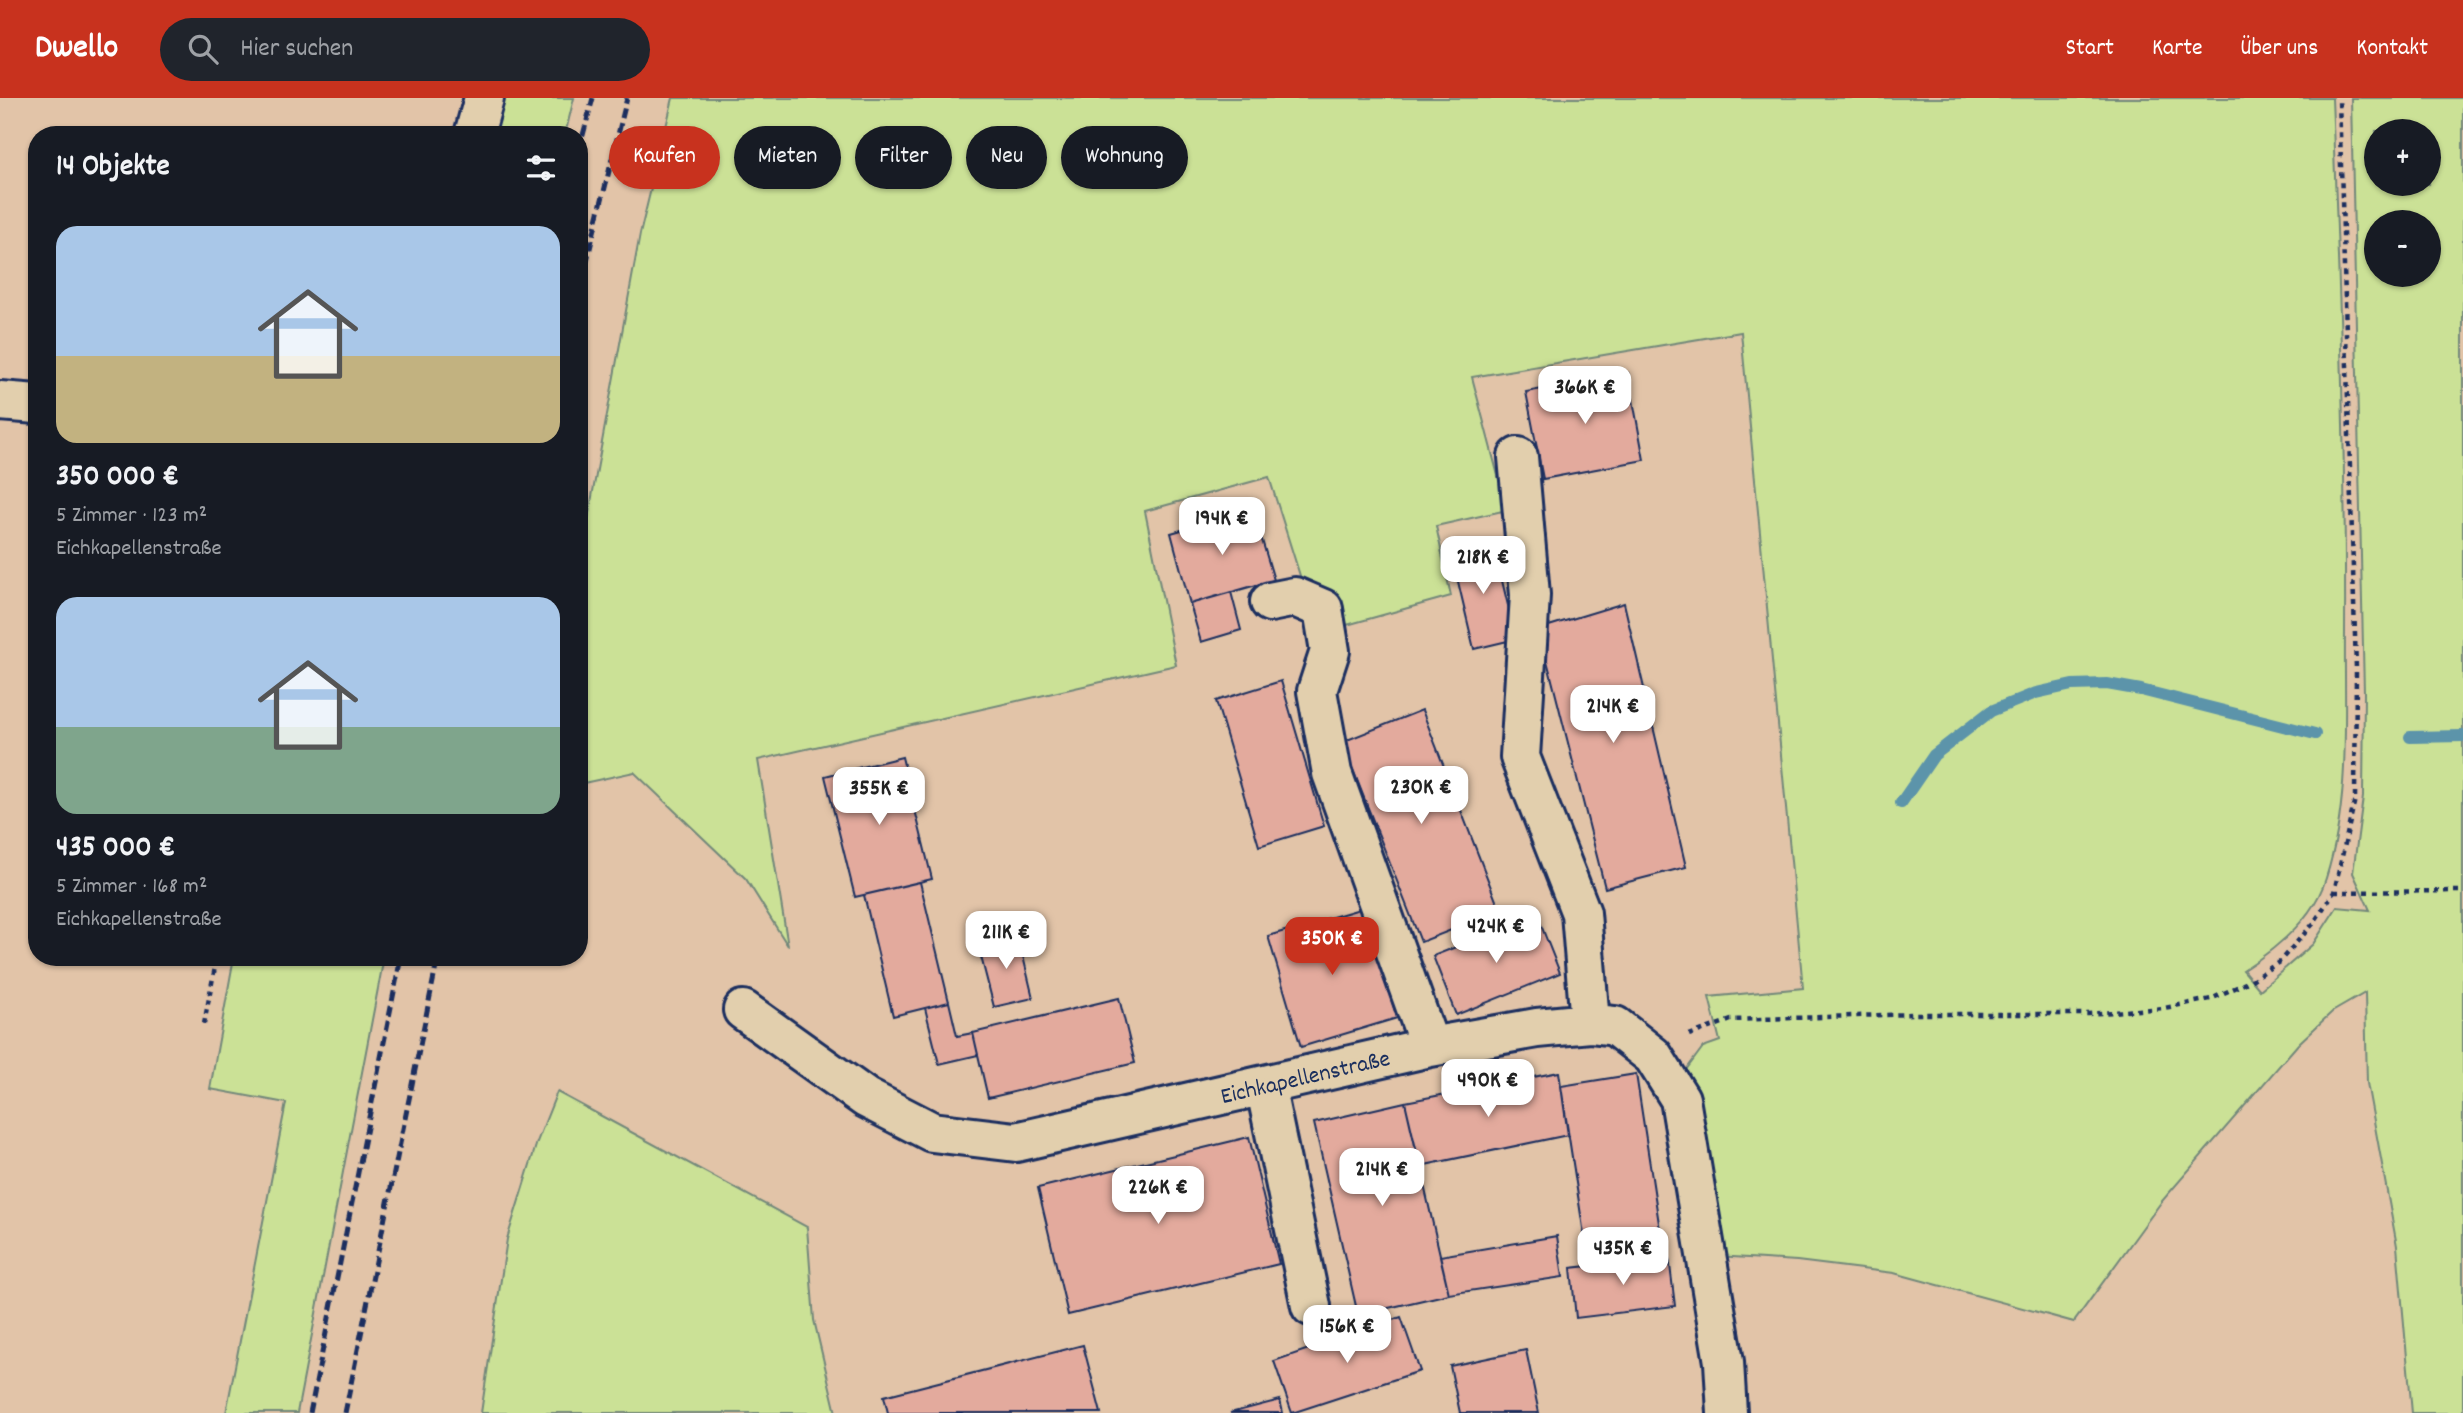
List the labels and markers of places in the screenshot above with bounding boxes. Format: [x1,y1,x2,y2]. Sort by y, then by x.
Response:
pin: 366K € [1528,366,1642,426]
pin: 194K € [1165,498,1279,557]
pin: 218K € [1426,536,1540,596]
pin: 214K € [1556,686,1670,745]
pin: 230K € [1364,766,1478,826]
pin: 355K € [822,768,936,827]
pin: 424K € [1439,906,1553,965]
pin: 211K € [949,912,1063,971]
pin: 350K € [1275,918,1389,977]
pin: 490K € [1431,1060,1545,1119]
pin: 214K € [1325,1148,1439,1208]
pin: 226K € [1101,1166,1215,1226]
pin: 435K € [1566,1228,1680,1287]
pin: 156K € [1290,1306,1404,1365]

